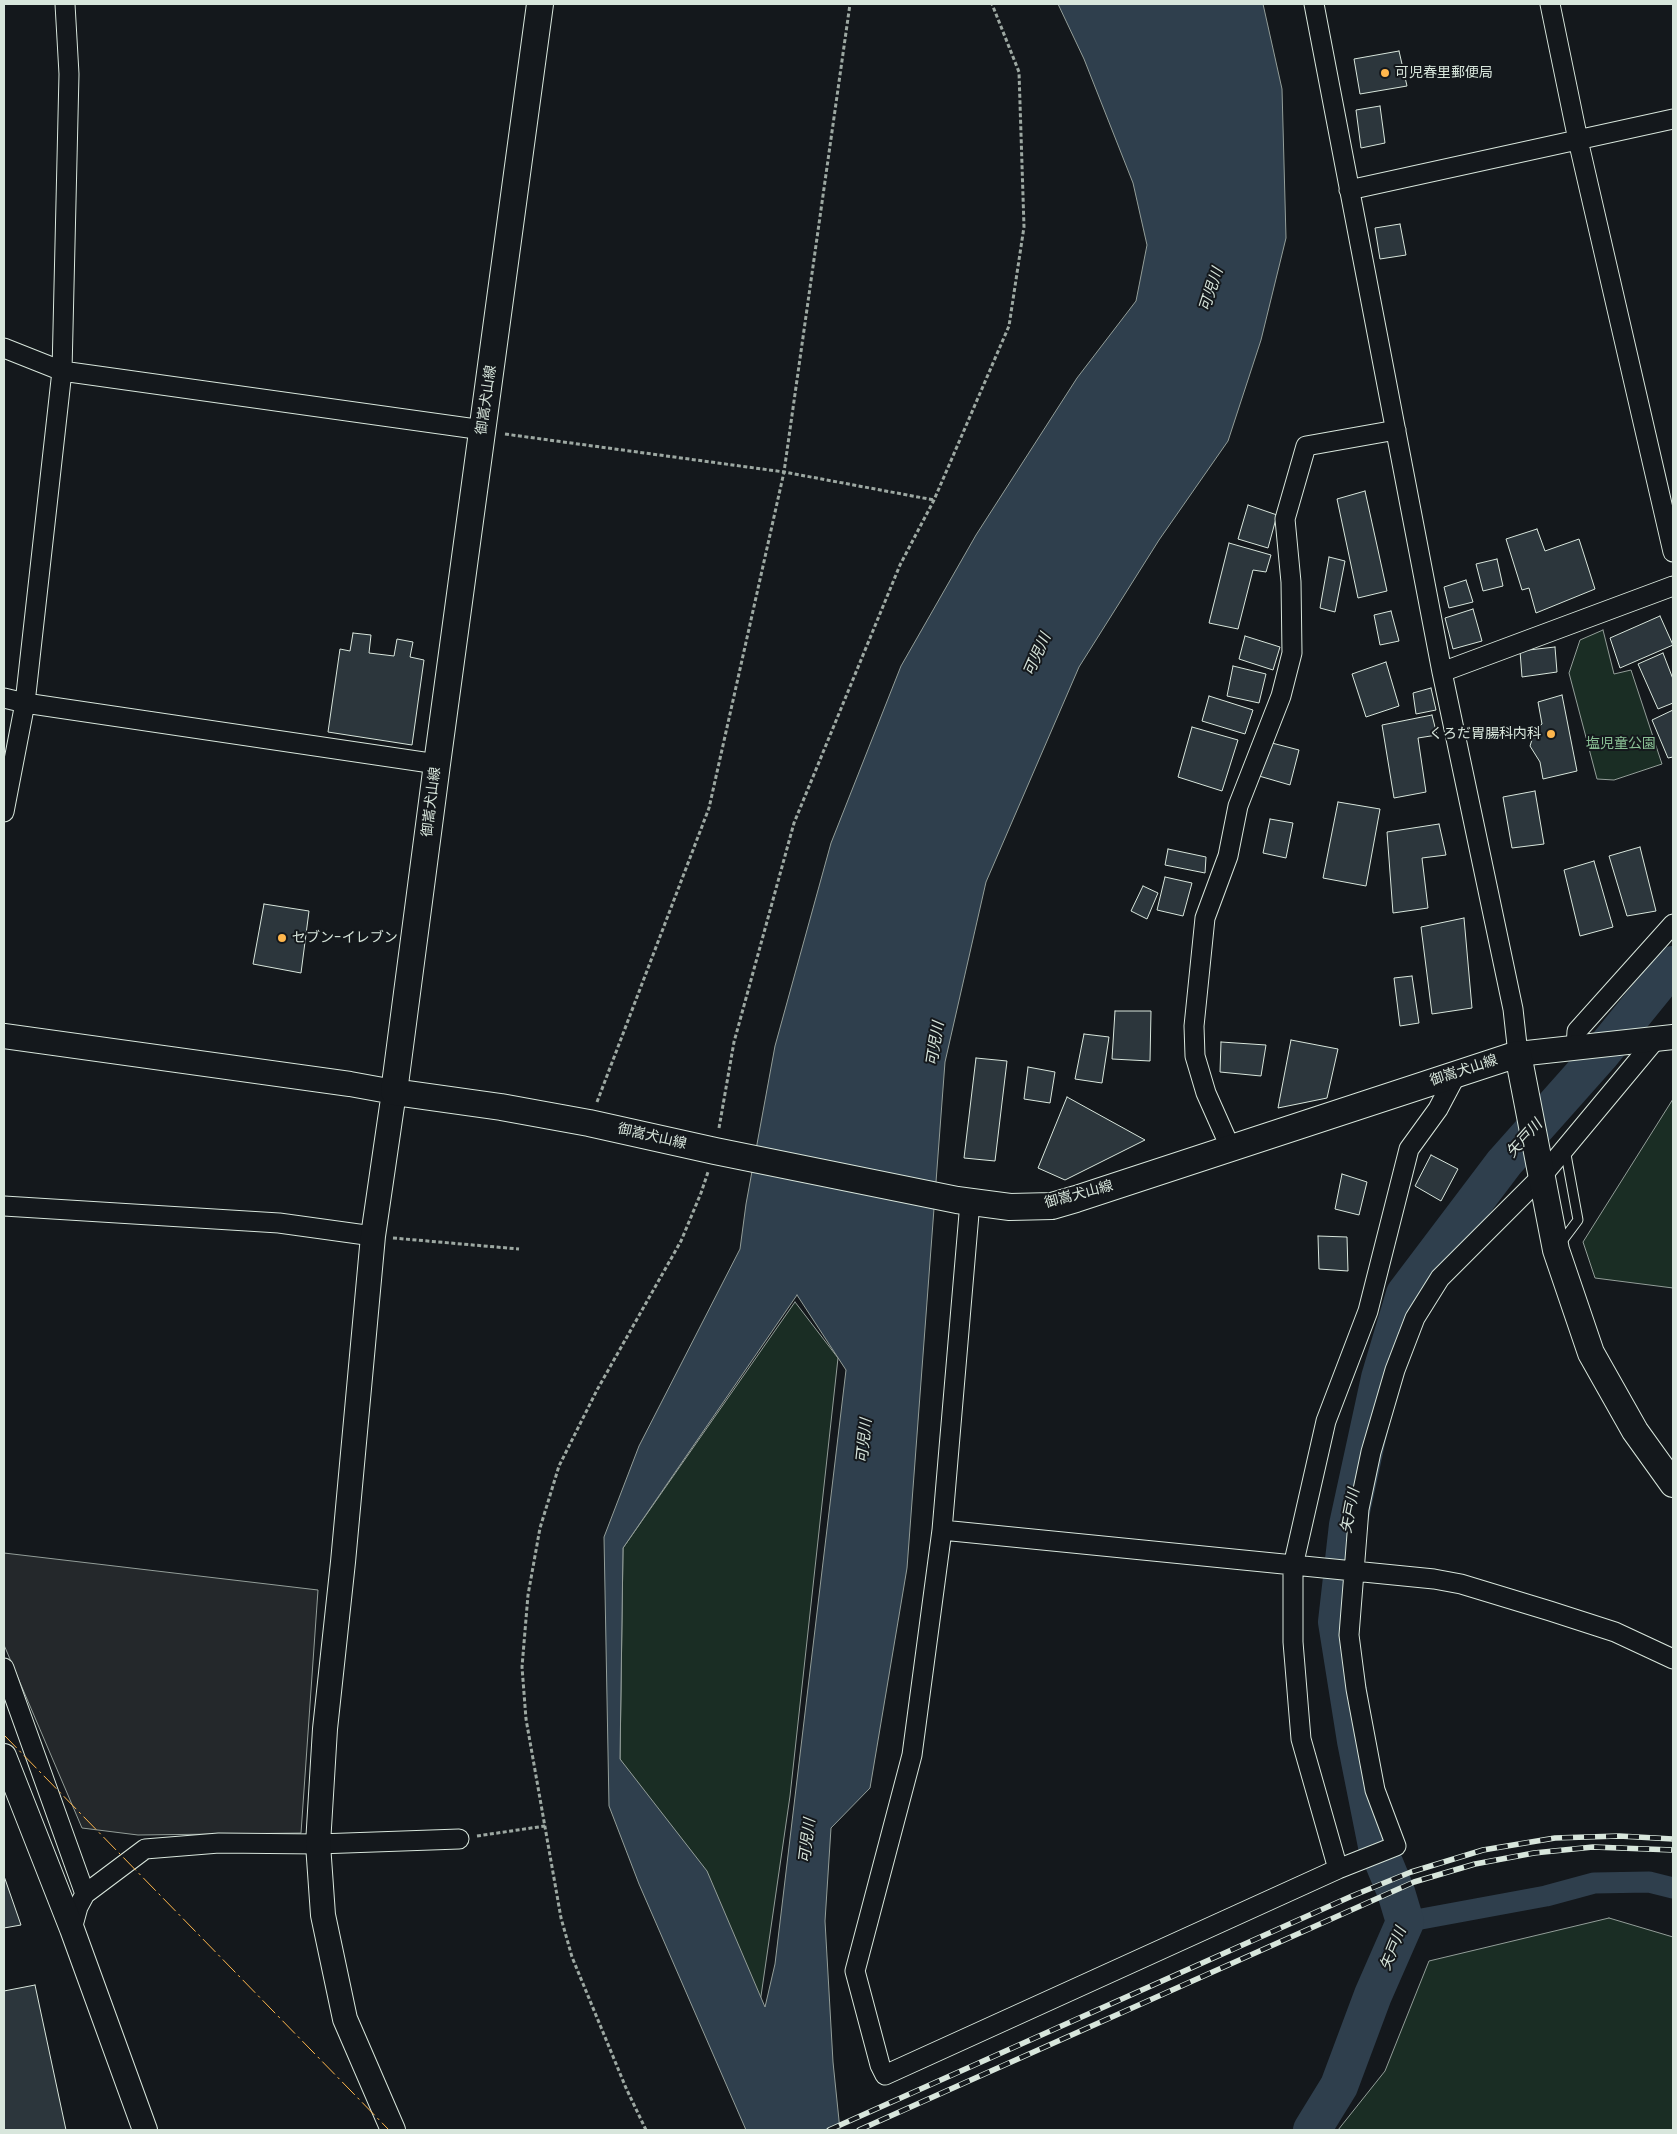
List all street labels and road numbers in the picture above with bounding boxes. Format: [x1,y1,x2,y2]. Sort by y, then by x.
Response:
street label: 御嵩犬山線 [474,364,500,436]
street label: 御嵩犬山線 [419,766,445,838]
street label: 御嵩犬山線 [1428,1052,1500,1090]
street label: 御嵩犬山線 [616,1121,688,1153]
street label: 御嵩犬山線 [1043,1178,1115,1212]

